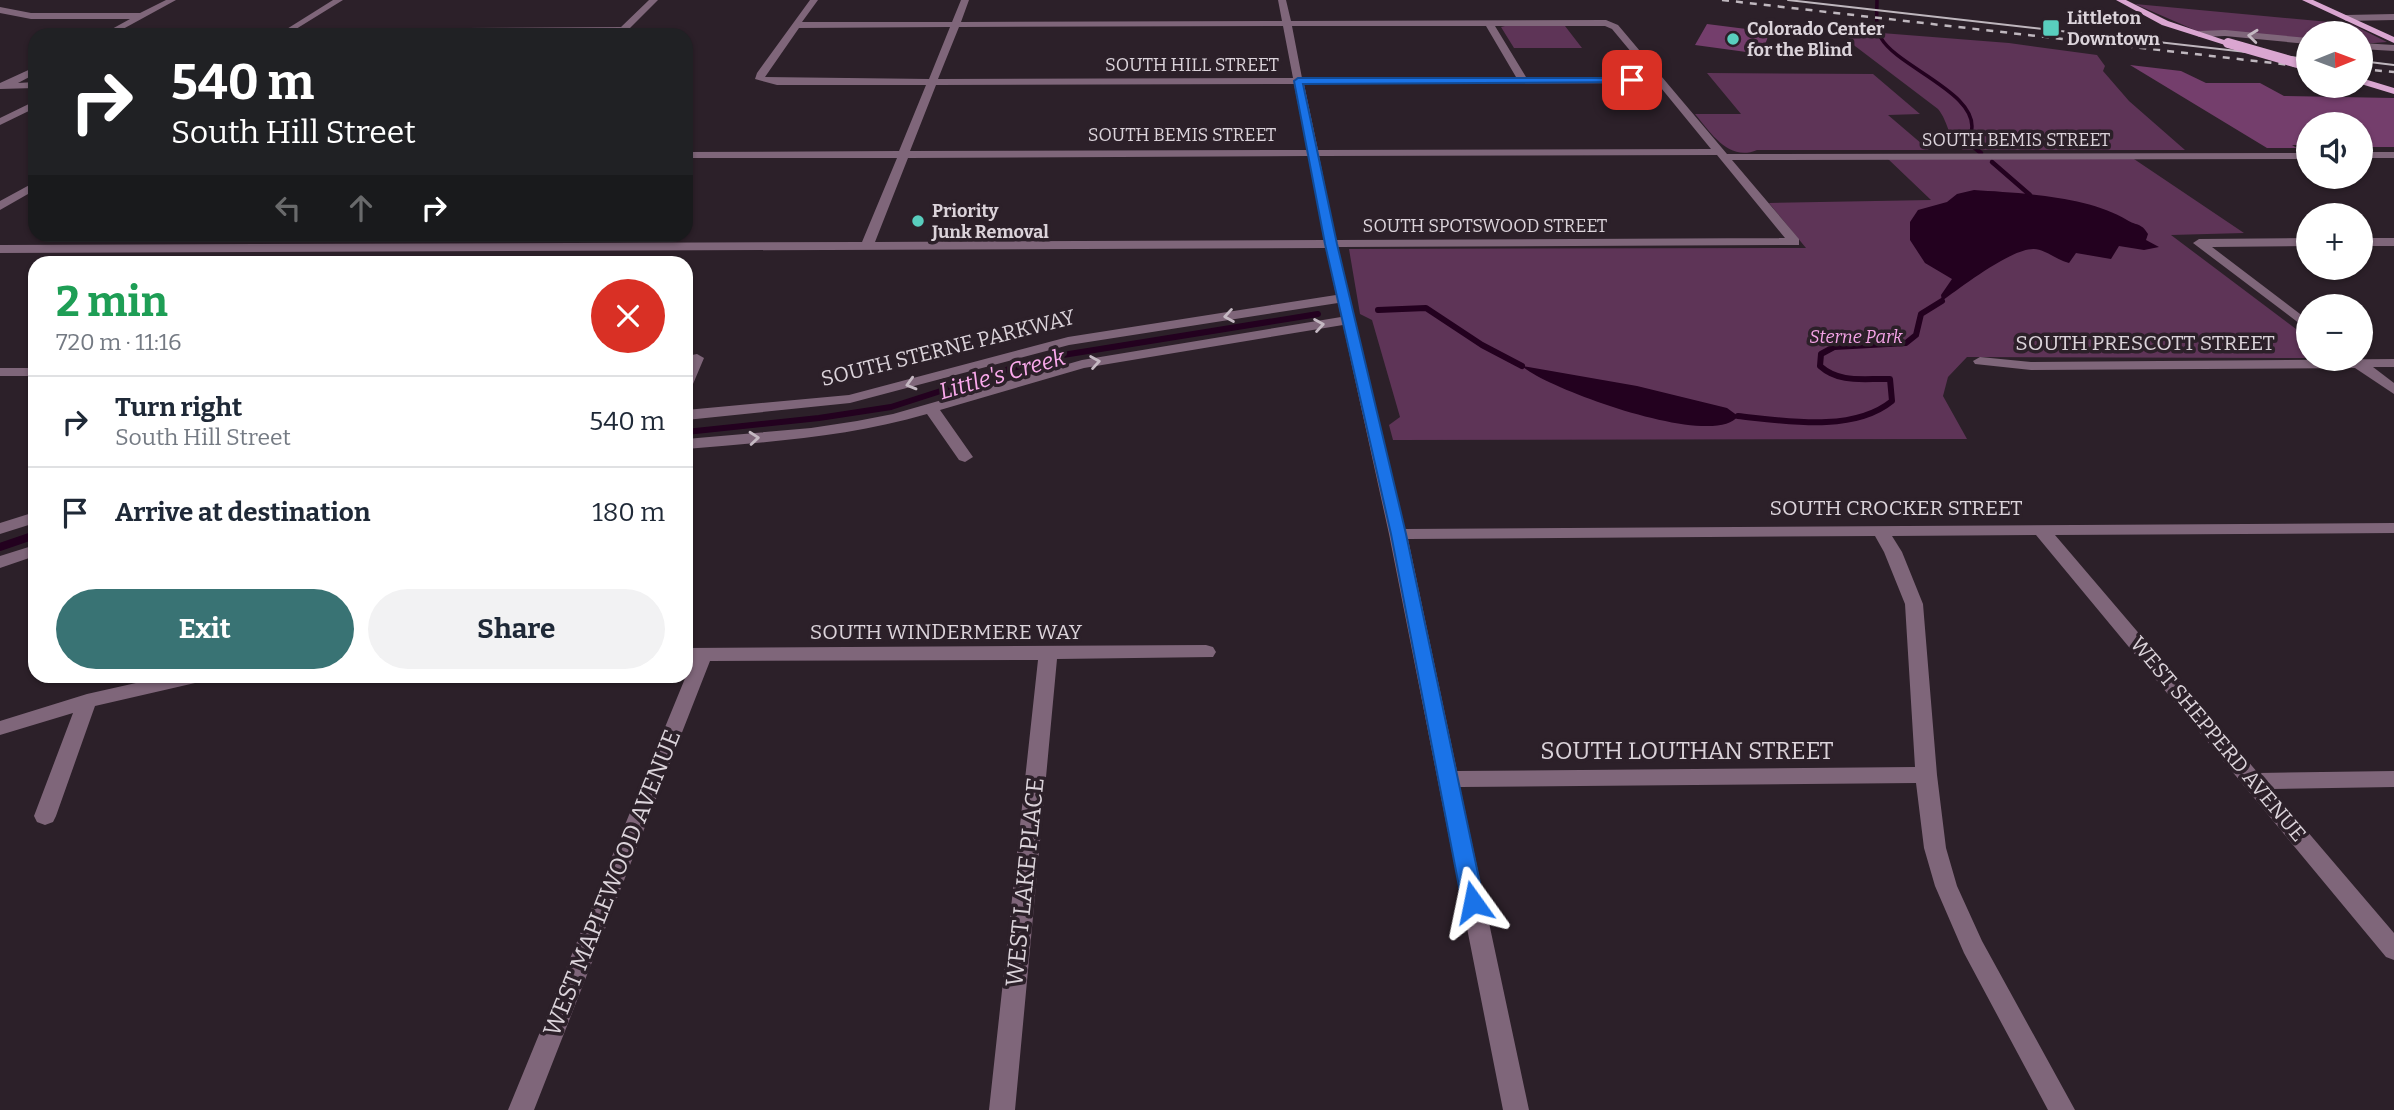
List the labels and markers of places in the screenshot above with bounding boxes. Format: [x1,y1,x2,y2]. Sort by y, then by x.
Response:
place label: Littleton Downtown [2067,7,2160,50]
place label: Colorado Center for the Blind [1747,18,1885,61]
marker: Littleton Downtown [2041,18,2061,38]
marker: Colorado Center for the Blind [1725,31,1741,47]
pin [1602,50,1662,110]
place label: Priority Junk Removal [931,200,1049,243]
marker: Priority Junk Removal [910,213,926,229]

